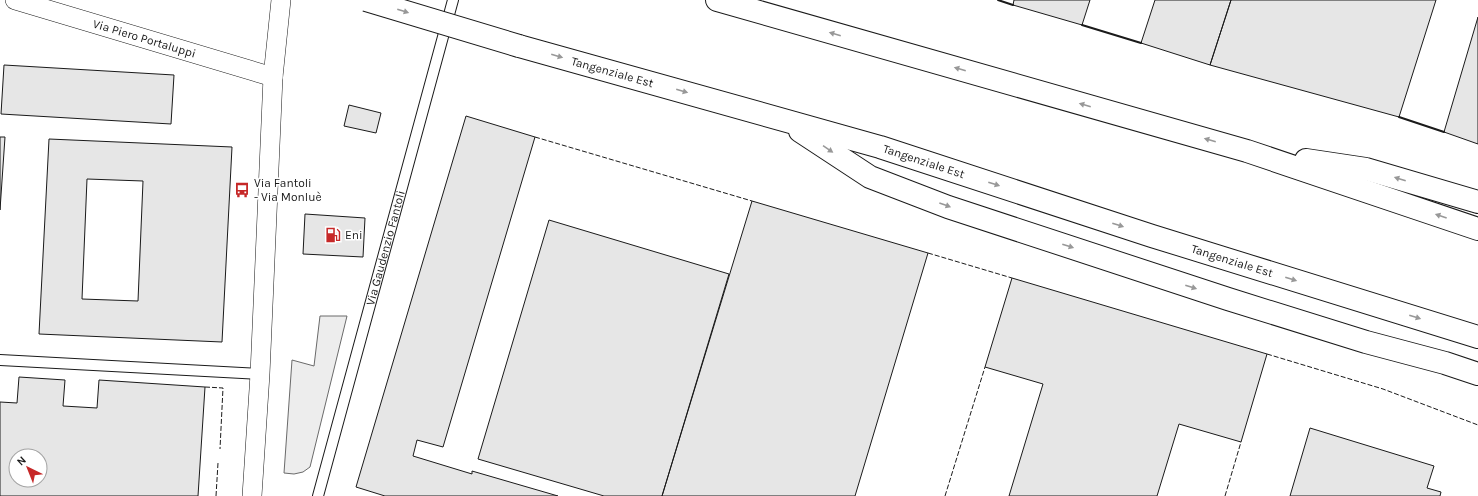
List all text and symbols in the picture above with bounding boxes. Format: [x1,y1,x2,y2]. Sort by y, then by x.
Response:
one-way arrow [398,8,410,14]
street label: Via Piero Portaluppi [91,17,198,61]
one-way arrow [828,31,840,37]
one-way arrow [551,53,563,59]
street label: Tangenziale Est [570,54,656,90]
one-way arrow [953,66,965,72]
one-way arrow [676,89,688,95]
one-way arrow [1079,102,1091,108]
one-way arrow [1204,137,1216,143]
street label: Tangenziale Est [881,141,967,181]
one-way arrow [823,145,833,153]
place label: Via Fantoli - Via Monluè [254,176,322,204]
one-way arrow [1394,176,1406,182]
bus stop icon: Via Fantoli - Via Monluè [233,181,251,199]
one-way arrow [989,181,1001,187]
street label: Via Gaudenzio Fantoli [363,189,408,307]
one-way arrow [939,203,951,209]
one-way arrow [1435,213,1447,219]
one-way arrow [1112,222,1124,228]
fuel station icon: Eni [324,226,342,244]
place label: Eni [345,228,363,242]
street label: Tangenziale Est [1190,242,1275,280]
one-way arrow [1062,243,1074,249]
one-way arrow [1285,276,1297,282]
one-way arrow [1186,284,1198,290]
one-way arrow [1410,314,1422,320]
north arrow [8,448,48,488]
text: N [14,454,29,468]

